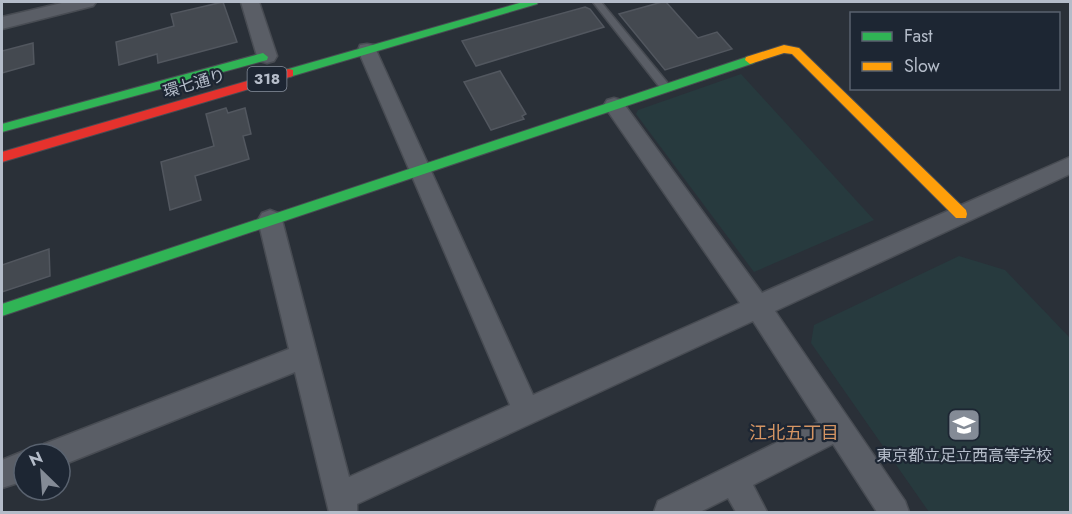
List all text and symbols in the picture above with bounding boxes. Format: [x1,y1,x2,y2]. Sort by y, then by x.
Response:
legend [850,12,1060,90]
text: Fast [904,23,933,49]
text: Slow [904,53,941,79]
street label: 環七通り [160,64,228,103]
road number: 318 [248,67,286,91]
school or university icon: 東京都立足立西高等学校 [946,407,982,443]
district label: 江北五丁目 [749,420,839,446]
north arrow [12,442,72,502]
place label: 東京都立足立西高等学校 [876,444,1052,467]
text: N [25,446,46,472]

